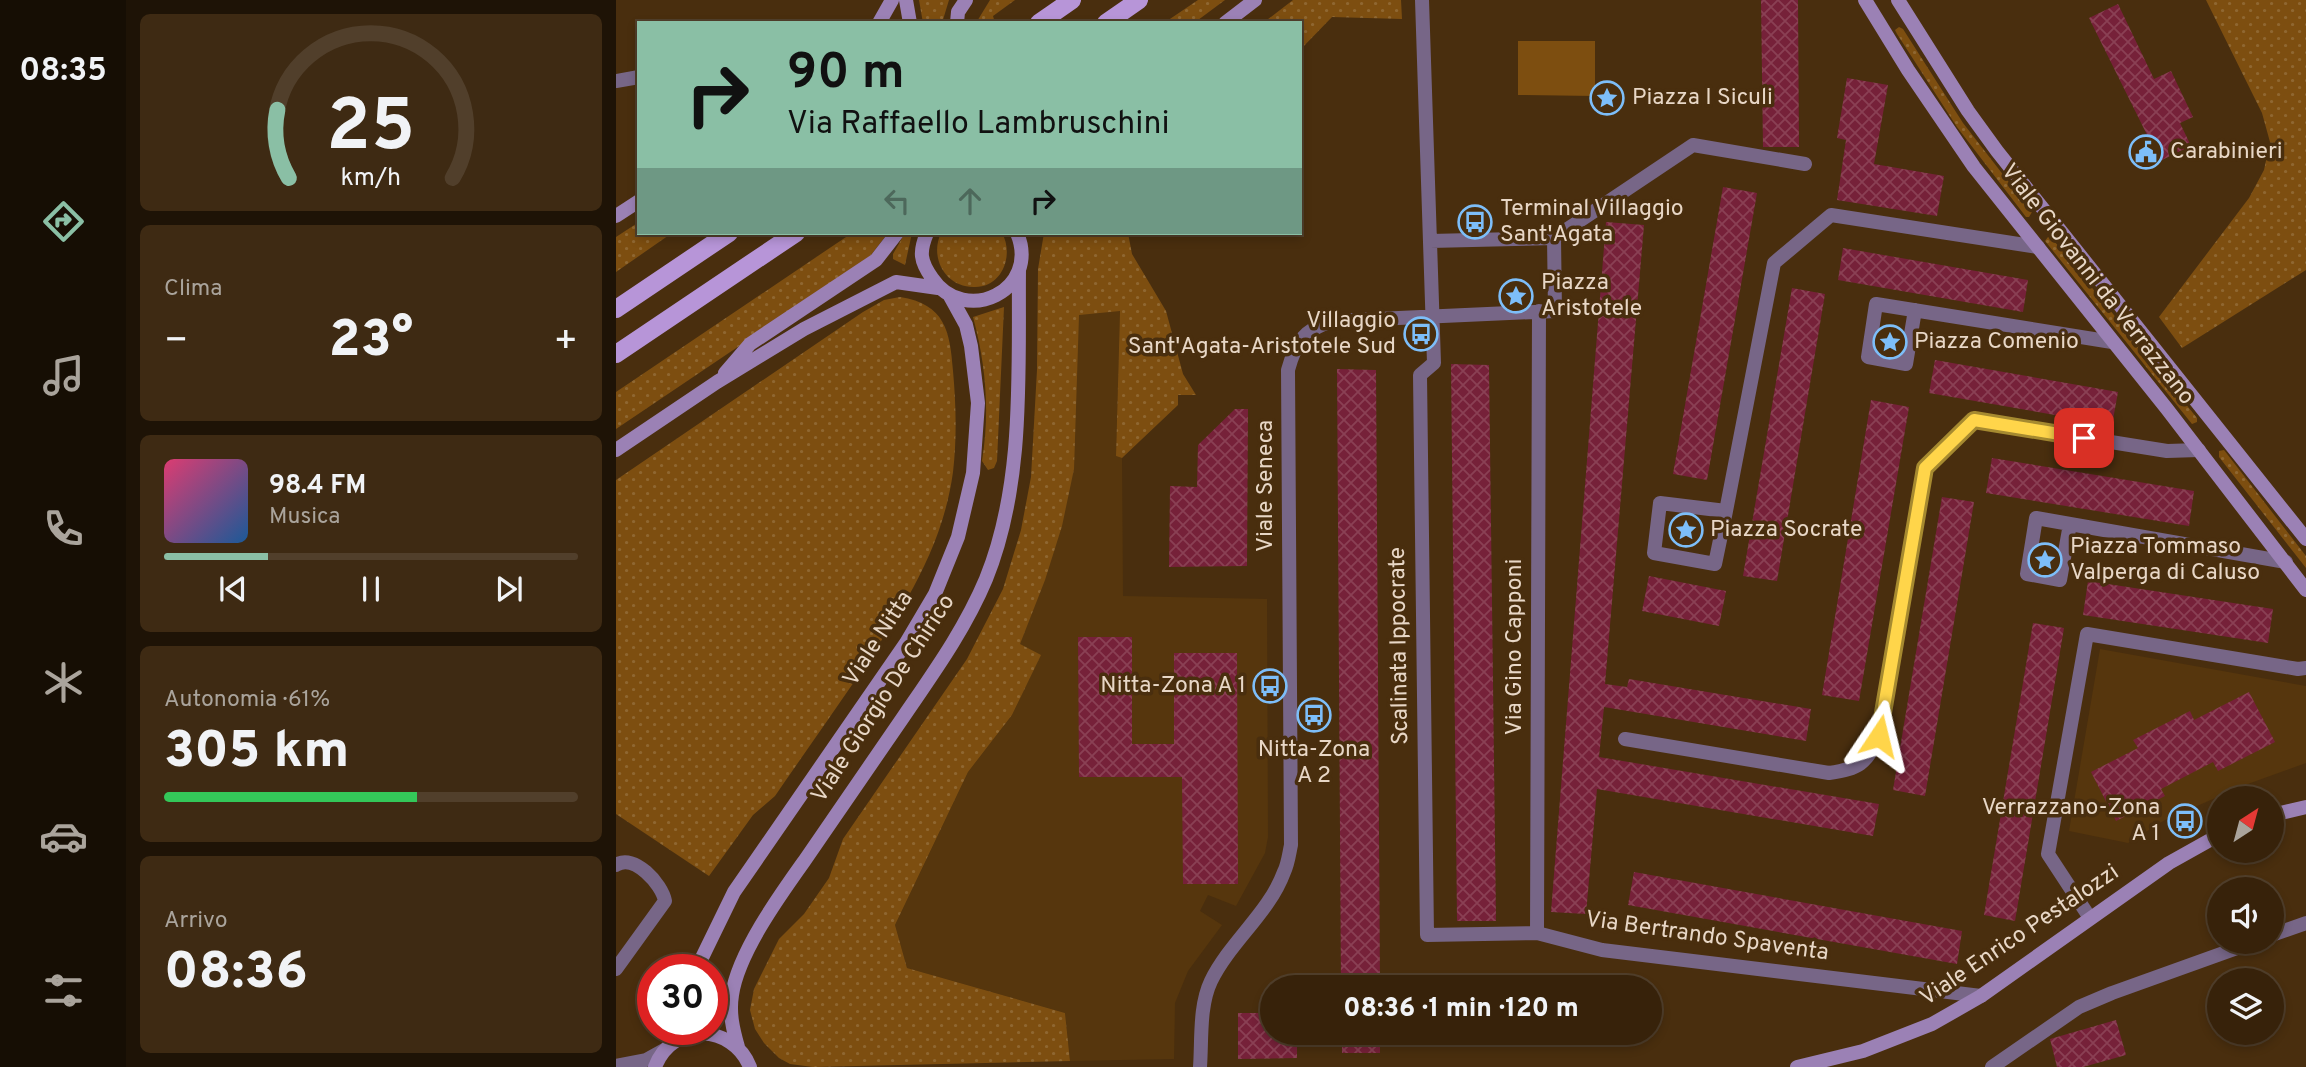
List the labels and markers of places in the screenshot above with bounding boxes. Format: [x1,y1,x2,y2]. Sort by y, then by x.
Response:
place icon: Piazza I Siculi [1588,79,1626,117]
place label: Piazza I Siculi [1632,84,1773,113]
public building icon: Carabinieri [2127,133,2165,171]
place label: Carabinieri [2170,138,2283,167]
place label: Terminal Villaggio Sant'Agata [1500,195,1684,250]
bus stop icon: Terminal Villaggio Sant'Agata [1456,203,1494,241]
place label: Piazza Aristotele [1541,269,1642,324]
place icon: Piazza Aristotele [1497,277,1535,315]
place label: Villaggio Sant'Agata-Aristotele Sud [1128,307,1396,362]
bus stop icon: Villaggio Sant'Agata-Aristotele Sud [1402,315,1440,353]
place icon: Piazza Comenio [1871,323,1909,361]
place label: Piazza Comenio [1914,328,2079,357]
pin [2054,408,2114,468]
place icon: Piazza Socrate [1667,511,1705,549]
place label: Piazza Socrate [1710,516,1862,545]
place label: Piazza Tommaso Valperga di Caluso [2070,533,2260,588]
place icon: Piazza Tommaso Valperga di Caluso [2026,541,2064,579]
bus stop icon: Nitta-Zona A 1 [1251,667,1289,705]
place label: Nitta-Zona A 1 [1100,672,1246,701]
bus stop icon: Nitta-Zona A 2 [1295,696,1333,734]
place label: Nitta-Zona A 2 [1258,736,1370,791]
place label: Verrazzano-Zona A 1 [1982,794,2160,849]
bus stop icon: Verrazzano-Zona A 1 [2166,802,2204,840]

